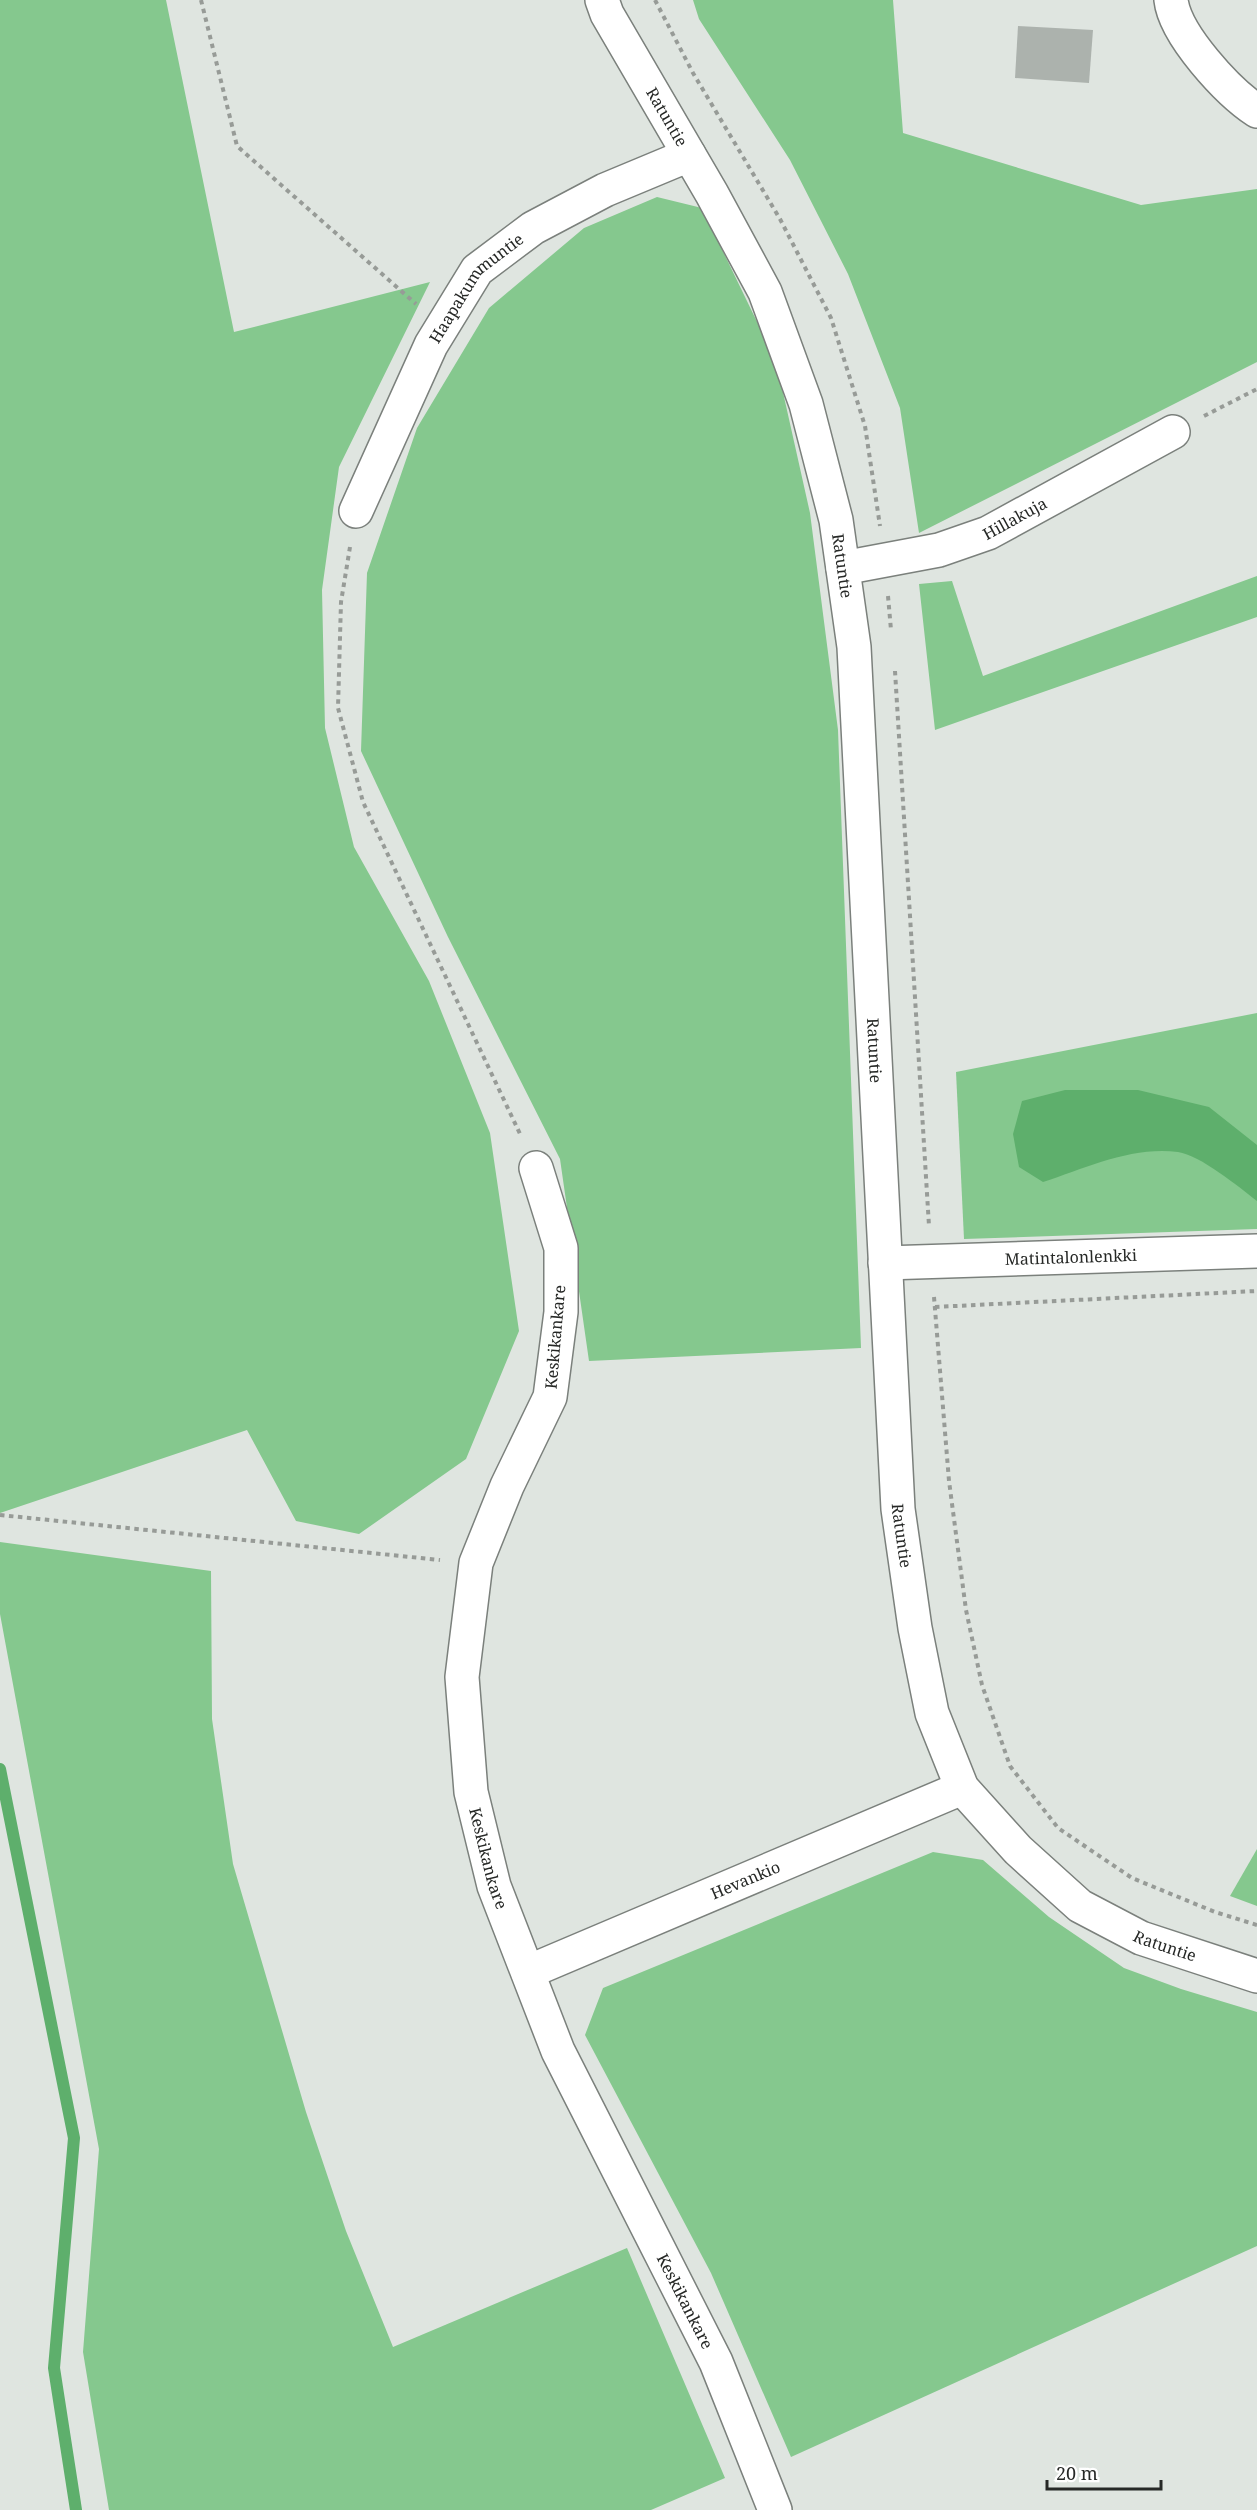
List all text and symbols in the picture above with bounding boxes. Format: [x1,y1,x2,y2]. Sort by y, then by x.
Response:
street label: Ratuntie [641,83,693,151]
street label: Haapakummuntie [424,228,528,347]
street label: Hillakuja [979,492,1051,545]
street label: Ratuntie [827,532,858,600]
street label: Ratuntie [862,1017,887,1083]
street label: Matintalonlenkki [1005,1244,1137,1270]
street label: Keskikankare [539,1284,571,1390]
street label: Ratuntie [887,1503,917,1569]
street label: Keskikankare [464,1805,513,1912]
street label: Hevankio [707,1855,783,1904]
street label: Ratuntie [1129,1925,1199,1966]
street label: Keskikankare [652,2250,719,2353]
scale bar [1047,2453,1161,2491]
text: 20 m [1056,2461,1098,2485]

